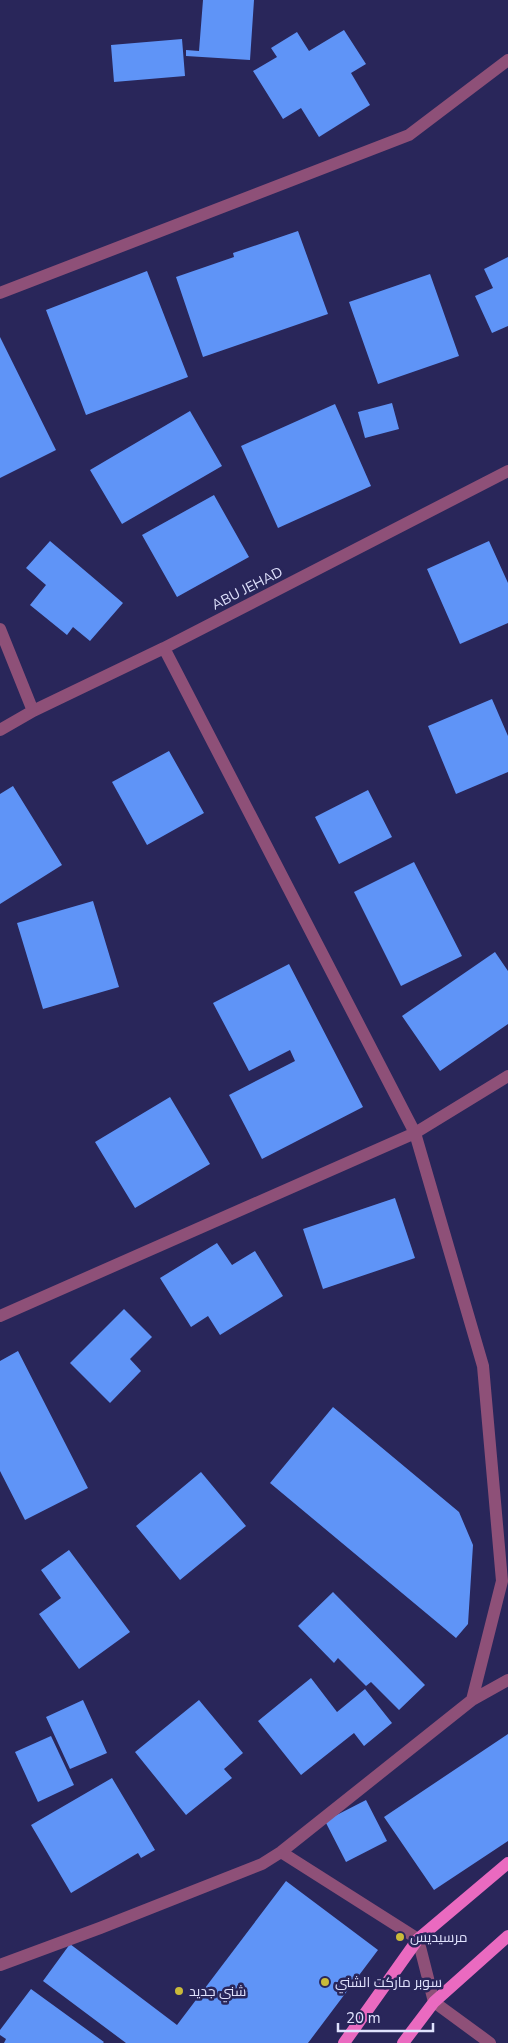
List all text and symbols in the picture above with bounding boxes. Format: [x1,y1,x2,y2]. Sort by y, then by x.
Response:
street label: ABU JEHAD [208,562,286,614]
place label: مرسيديس [410,1928,468,1947]
marker: مرسيديس [394,1931,406,1943]
place label: سوبر ماركت الشني [335,1973,442,1994]
marker: سوبر ماركت الشني [319,1976,331,1988]
place label: شني جديد [189,1982,246,2003]
marker: شني جديد [173,1985,185,1997]
scale bar [338,2000,433,2032]
text: 20 m [346,2008,381,2028]

